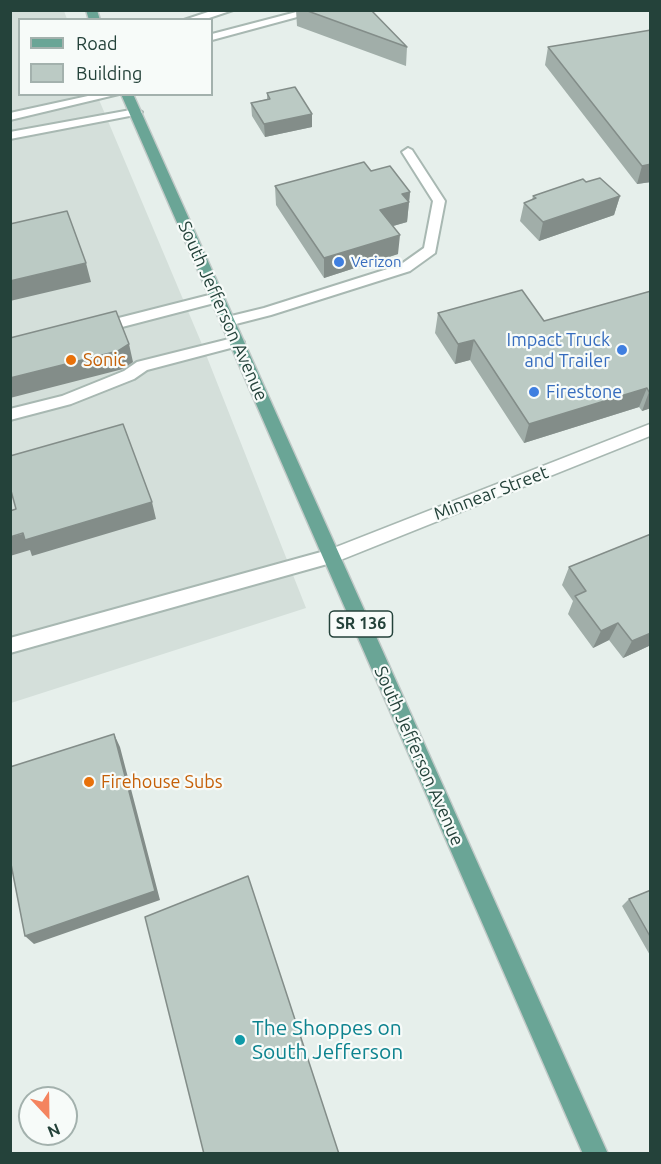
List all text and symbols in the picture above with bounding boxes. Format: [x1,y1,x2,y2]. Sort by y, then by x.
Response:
legend [18,18,213,96]
text: Road [76,33,118,53]
text: Building [76,63,142,83]
street label: South Jefferson Avenue [174,218,272,404]
place label: Verizon [351,253,402,271]
marker: Verizon [332,255,346,269]
place label: Impact Truck and Trailer [507,329,610,372]
marker: Impact Truck and Trailer [615,343,629,357]
place label: Sonic [83,349,126,371]
marker: Sonic [64,353,78,367]
place label: Firestone [546,381,622,403]
marker: Firestone [527,385,541,399]
street label: Minnear Street [431,461,551,525]
road number: SR 136 [330,611,392,637]
street label: South Jefferson Avenue [370,663,468,849]
place label: Firehouse Subs [101,771,223,793]
marker: Firehouse Subs [82,775,96,789]
place label: The Shoppes on South Jefferson [252,1015,403,1065]
marker: The Shoppes on South Jefferson [233,1033,247,1047]
north arrow [18,1086,78,1146]
text: N [45,1120,63,1141]

